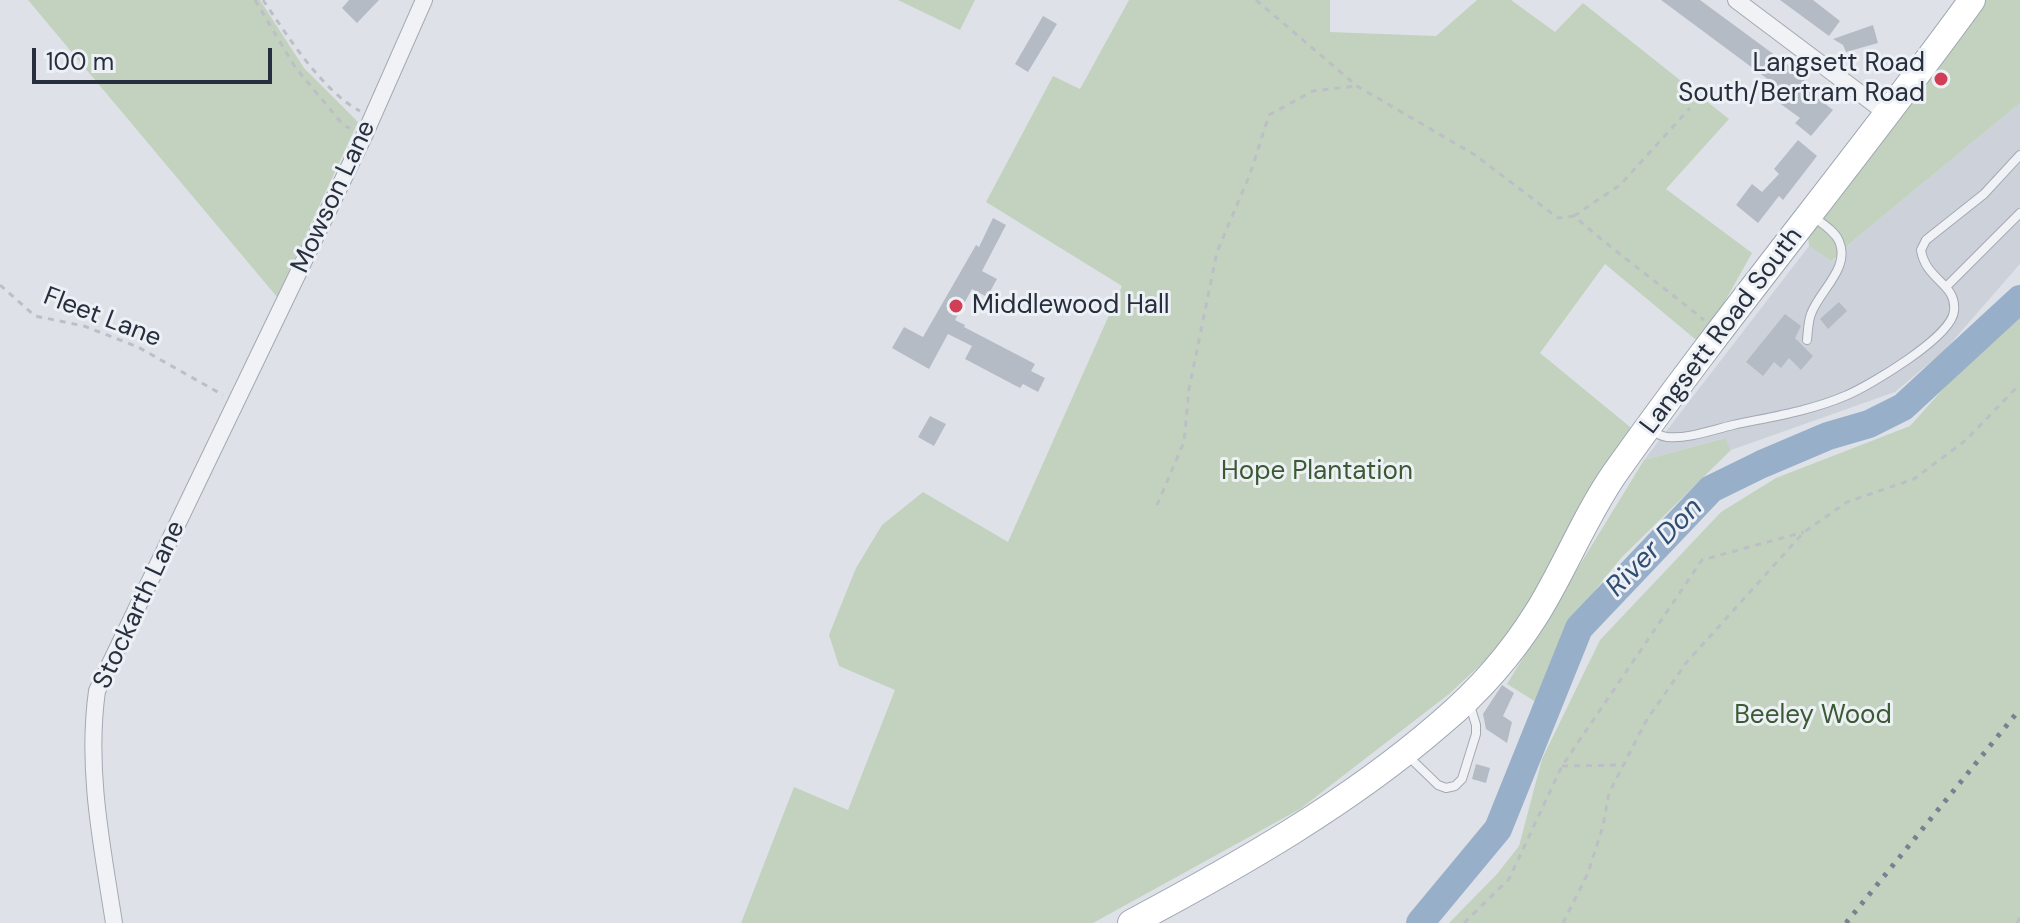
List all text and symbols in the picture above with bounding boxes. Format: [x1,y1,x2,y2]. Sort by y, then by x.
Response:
scale bar [36,32,276,82]
text: 100 m [46,46,114,77]
place label: Langsett Road South/Bertram Road [1678,48,1925,110]
marker: Langsett Road South/Bertram Road [1932,70,1950,88]
street label: Mowson Lane [285,116,383,278]
street label: Langsett Road South [1634,222,1810,440]
street label: Fleet Lane [39,281,165,355]
place label: Middlewood Hall [972,290,1170,322]
marker: Middlewood Hall [947,297,965,315]
park label: Hope Plantation [1221,456,1413,488]
water label: River Don [1600,492,1710,604]
street label: Stockarth Lane [87,516,193,694]
park label: Beeley Wood [1734,700,1892,732]

